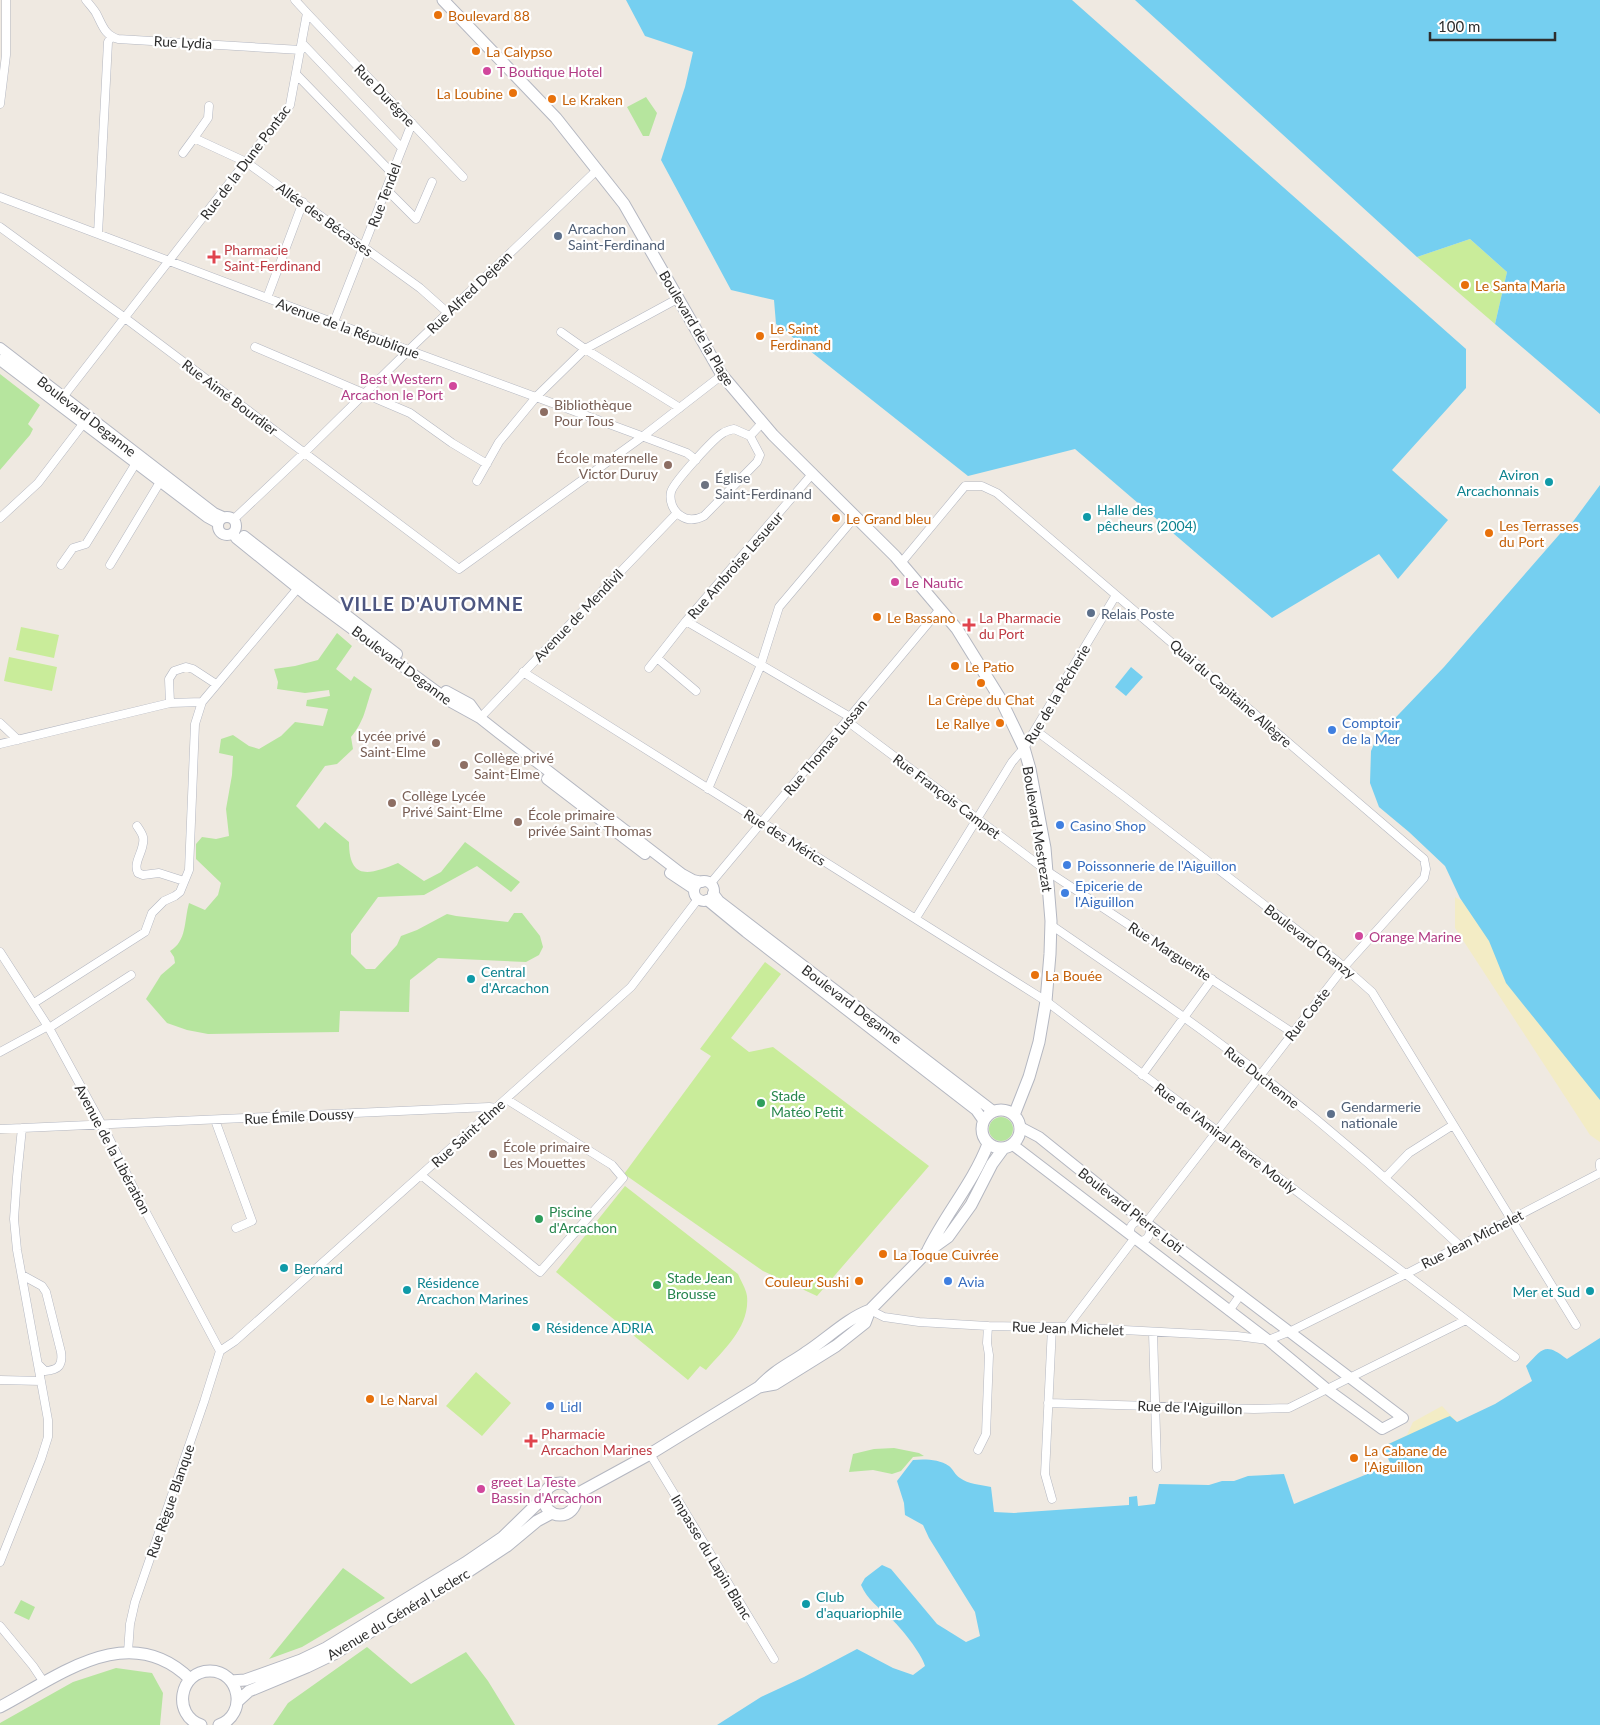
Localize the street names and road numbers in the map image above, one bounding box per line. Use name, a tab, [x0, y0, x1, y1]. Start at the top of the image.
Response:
street label: Rue Lydia	[153, 32, 213, 52]
street label: Rue Durégne	[351, 60, 419, 130]
street label: Rue de la Dune Pontac	[196, 101, 294, 223]
street label: Rue Tendel	[364, 161, 404, 229]
street label: Allée des Bécasses	[274, 178, 376, 260]
street label: Rue Alfred Dejean	[423, 247, 515, 337]
street label: Boulevard de la Plage	[656, 267, 738, 389]
street label: Avenue de la République	[274, 294, 422, 362]
street label: Rue Aimé Bourdier	[179, 356, 281, 438]
street label: Boulevard Deganne	[34, 372, 140, 460]
street label: Rue Ambroise Lesueur	[684, 508, 786, 622]
street label: Avenue de Mendivil	[530, 565, 626, 665]
street label: Boulevard Deganne	[349, 622, 455, 708]
street label: Quai du Capitaine Allègre	[1166, 635, 1296, 751]
street label: Rue de la Pécherie	[1021, 641, 1093, 747]
street label: Rue Thomas Lussan	[780, 695, 870, 799]
street label: Rue François Campet	[890, 750, 1004, 842]
street label: Boulevard Mestrezat	[1020, 765, 1056, 893]
street label: Rue des Mérics	[741, 805, 829, 869]
street label: Boulevard Chanzy	[1261, 900, 1360, 982]
street label: Rue Marguerite	[1125, 918, 1215, 984]
street label: Boulevard Deganne	[799, 961, 905, 1047]
street label: Rue Coste	[1281, 984, 1333, 1044]
street label: Rue Duchenne	[1221, 1042, 1303, 1112]
street label: Rue de l'Amiral Pierre Mouly	[1152, 1079, 1301, 1198]
street label: Avenue de la Libération	[72, 1081, 154, 1217]
street label: Rue Saint-Elme	[428, 1095, 508, 1171]
street label: Rue Émile Doussy	[244, 1105, 355, 1127]
street label: Boulevard Pierre Loti	[1075, 1164, 1187, 1256]
street label: Rue Jean Michelet	[1418, 1206, 1526, 1272]
street label: Rue Jean Michelet	[1012, 1318, 1124, 1338]
street label: Rue de l'Aiguillon	[1137, 1397, 1243, 1417]
street label: Rue Règue Blanque	[143, 1442, 197, 1560]
street label: Impasse du Lapin Blanc	[668, 1491, 756, 1623]
street label: Avenue du Général Leclerc	[323, 1564, 473, 1663]

